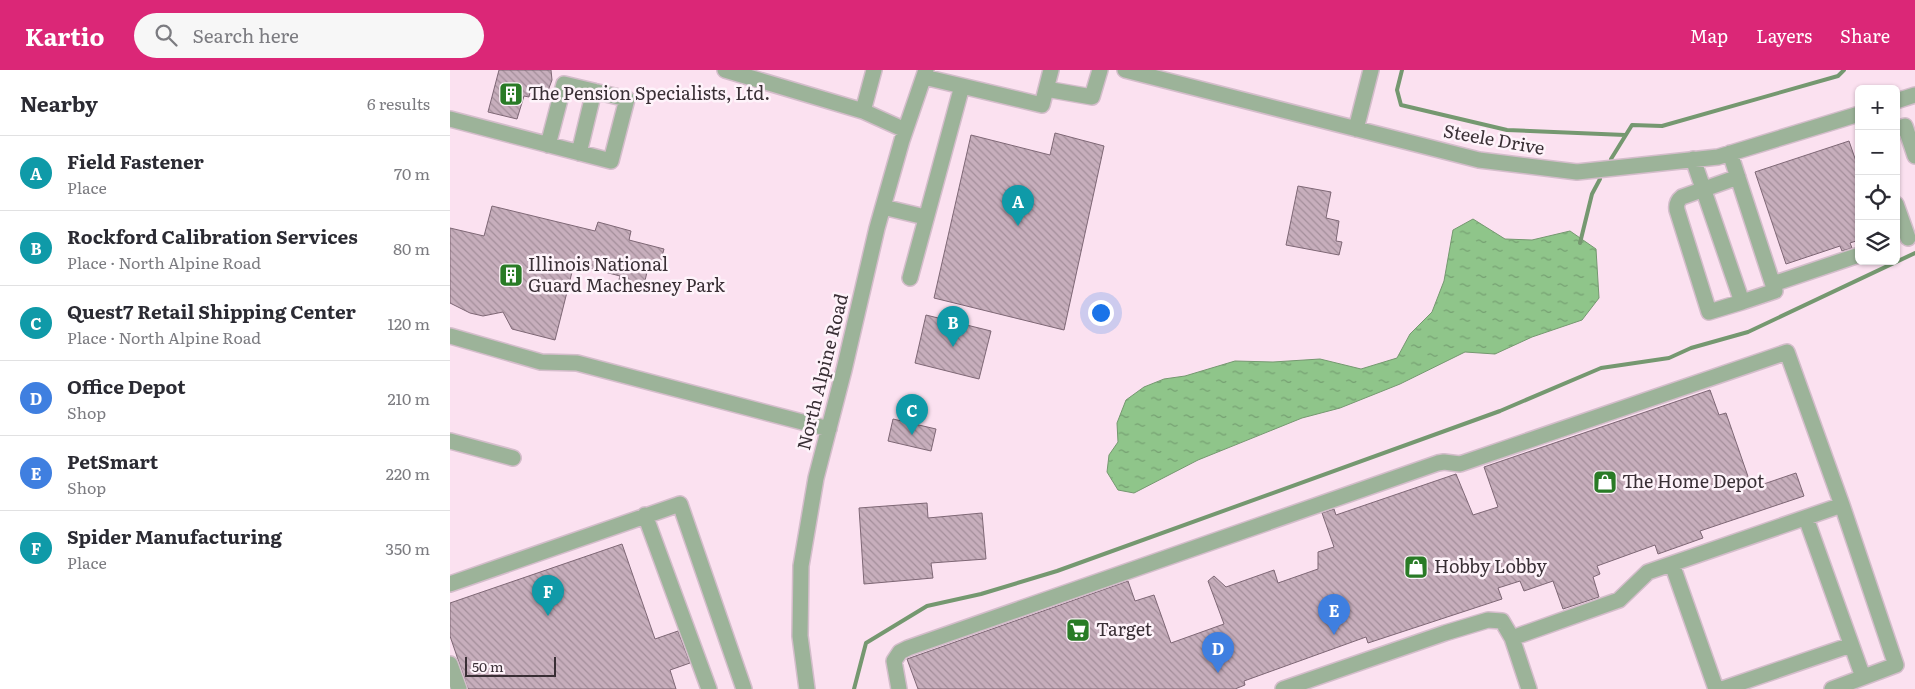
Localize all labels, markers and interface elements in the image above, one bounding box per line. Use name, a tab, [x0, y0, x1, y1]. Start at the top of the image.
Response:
search box	[134, 13, 484, 58]
text: Kartio	[25, 18, 104, 53]
icon: search	[152, 21, 180, 49]
text: Search here	[192, 21, 299, 49]
text: Map	[1690, 22, 1728, 49]
text: Layers	[1756, 22, 1812, 49]
text: Share	[1840, 22, 1890, 49]
place label: The Pension Specialists, Ltd.	[528, 79, 770, 106]
building icon: The Pension Specialists, Ltd.	[498, 81, 524, 107]
map controls	[1855, 85, 1900, 265]
button: +	[1855, 85, 1900, 130]
text: Nearby	[20, 87, 98, 118]
text: 6 results	[367, 91, 430, 115]
street label: Steele Drive	[1442, 116, 1547, 161]
button: −	[1855, 130, 1900, 175]
text: Field Fastener	[67, 147, 204, 175]
text: A	[30, 161, 42, 185]
text: 70 m	[394, 161, 430, 185]
text: Place	[67, 175, 107, 199]
button: locate	[1855, 175, 1900, 220]
pin: A	[1002, 185, 1034, 226]
button: layers	[1855, 220, 1900, 265]
text: Rockford Calibration Services	[67, 222, 358, 250]
text: B	[30, 236, 42, 260]
text: 80 m	[393, 236, 430, 260]
text: Place · North Alpine Road	[67, 250, 261, 274]
place label: Illinois National Guard Machesney Park	[528, 250, 726, 298]
building icon: Illinois National Guard Machesney Park	[498, 262, 524, 288]
street label: North Alpine Road	[789, 291, 854, 453]
text: Quest7 Retail Shipping Center	[67, 297, 356, 325]
your location	[1088, 300, 1114, 326]
pin: B	[937, 306, 969, 347]
text: C	[30, 311, 42, 335]
text: 120 m	[387, 311, 430, 335]
text: Place · North Alpine Road	[67, 325, 261, 349]
text: Office Depot	[67, 372, 186, 400]
text: D	[30, 386, 42, 410]
text: 210 m	[387, 386, 430, 410]
pin: C	[896, 394, 928, 435]
text: Shop	[67, 400, 106, 424]
text: PetSmart	[67, 447, 158, 475]
text: E	[31, 461, 41, 485]
text: 220 m	[386, 461, 430, 485]
place label: The Home Depot	[1622, 467, 1765, 494]
shop icon: The Home Depot	[1592, 469, 1618, 495]
text: Shop	[67, 475, 106, 499]
text: Spider Manufacturing	[67, 522, 282, 550]
text: F	[31, 536, 41, 560]
text: 350 m	[385, 536, 430, 560]
text: Place	[67, 550, 107, 574]
place label: Hobby Lobby	[1434, 552, 1547, 579]
shop icon: Hobby Lobby	[1403, 554, 1429, 580]
pin: F	[532, 575, 564, 616]
pin: E	[1318, 594, 1350, 635]
place label: Target	[1096, 615, 1153, 642]
supermarket icon: Target	[1065, 617, 1091, 643]
pin: D	[1202, 632, 1234, 673]
scale bar	[465, 654, 556, 677]
text: 50 m	[472, 656, 504, 676]

